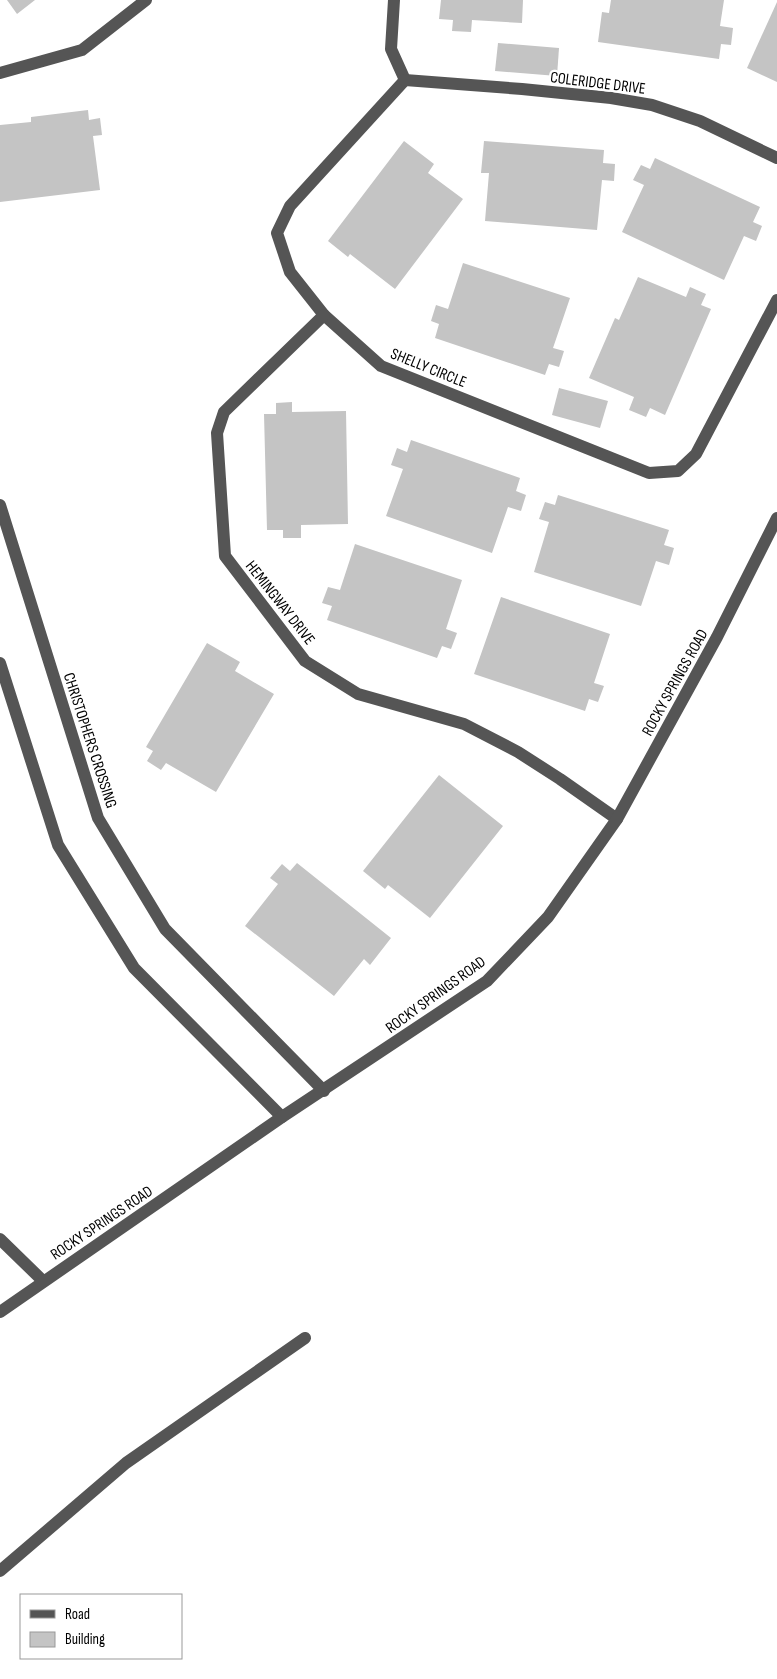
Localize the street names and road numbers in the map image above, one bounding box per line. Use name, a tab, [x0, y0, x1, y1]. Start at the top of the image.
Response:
street label: COLERIDGE DRIVE	[549, 68, 647, 99]
street label: SHELLY CIRCLE	[388, 345, 469, 392]
street label: HEMINGWAY DRIVE	[241, 557, 318, 649]
street label: ROCKY SPRINGS ROAD	[638, 626, 713, 739]
street label: CHRISTOPHERS CROSSING	[59, 670, 120, 811]
street label: ROCKY SPRINGS ROAD	[382, 952, 490, 1038]
street label: ROCKY SPRINGS ROAD	[47, 1182, 157, 1264]

